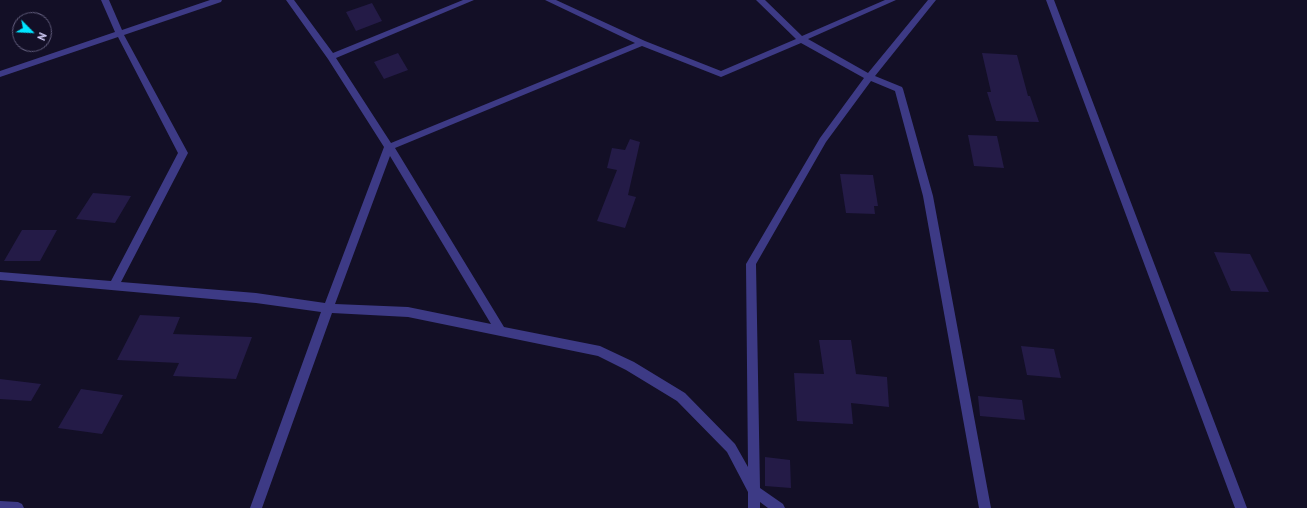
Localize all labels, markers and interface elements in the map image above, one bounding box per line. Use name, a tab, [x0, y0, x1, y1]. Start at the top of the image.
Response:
north arrow	[12, 12, 52, 52]
text: N	[34, 30, 50, 43]

